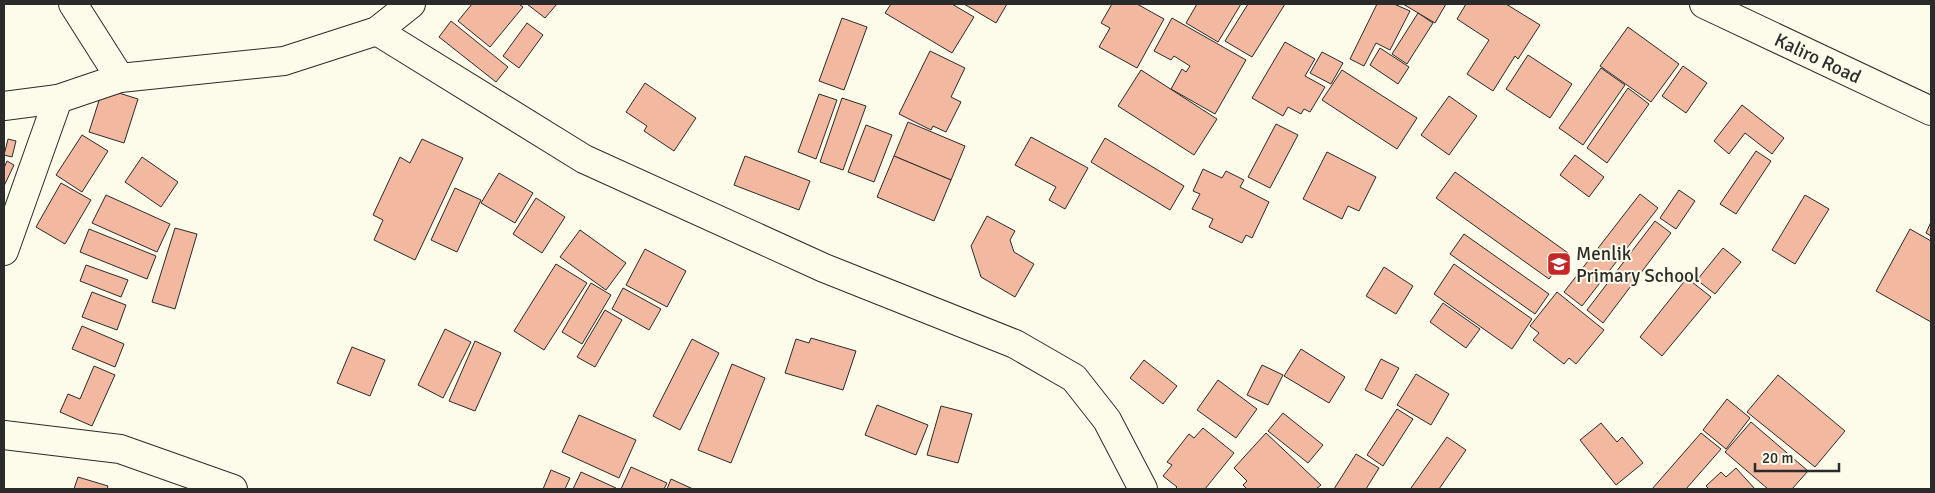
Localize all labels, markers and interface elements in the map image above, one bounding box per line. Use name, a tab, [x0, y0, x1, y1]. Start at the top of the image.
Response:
street label: Kaliro Road	[1770, 28, 1865, 89]
place label: Menlik Primary School	[1576, 242, 1699, 288]
school or university icon: Menlik Primary School	[1546, 251, 1572, 277]
scale bar	[1755, 440, 1839, 472]
text: 20 m	[1762, 449, 1793, 467]

